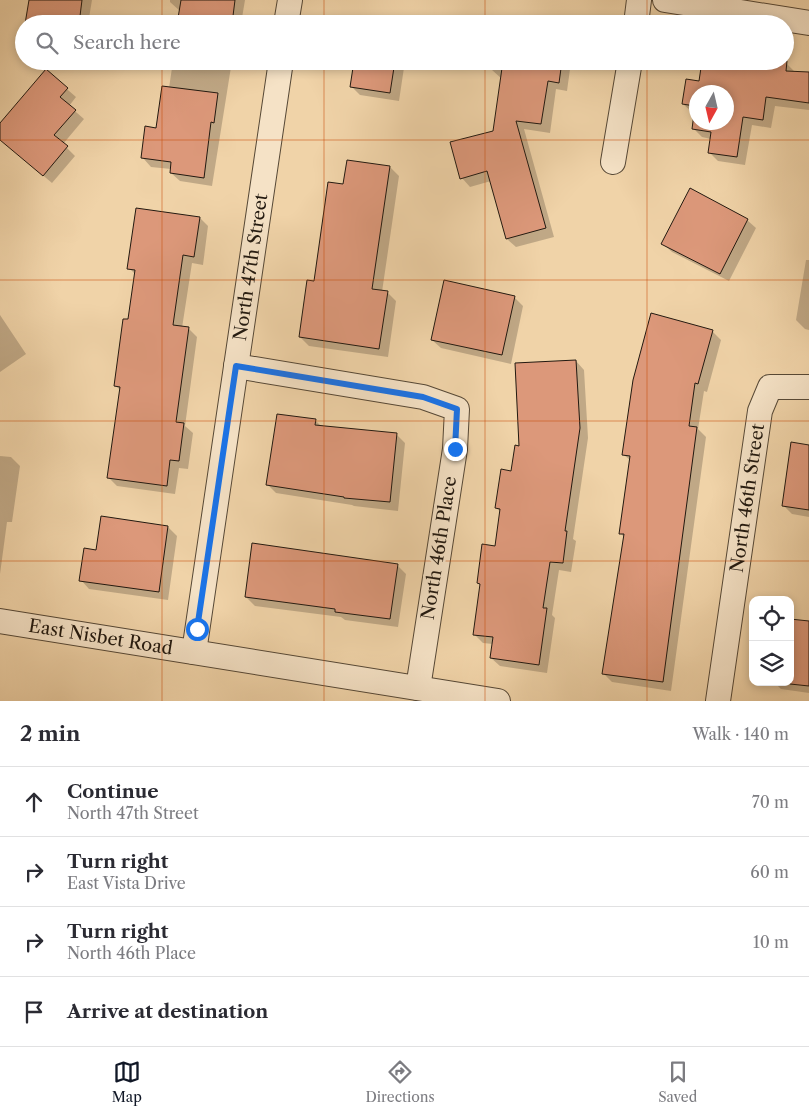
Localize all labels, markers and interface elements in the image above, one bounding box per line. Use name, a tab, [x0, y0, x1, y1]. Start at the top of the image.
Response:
search box	[15, 15, 794, 70]
icon: search	[33, 29, 61, 57]
text: Search here	[73, 31, 181, 54]
north arrow	[689, 85, 734, 130]
street label: North 47th Street	[229, 192, 272, 342]
street label: North 46th Street	[726, 422, 769, 574]
route end	[444, 438, 467, 461]
street label: North 46th Place	[417, 475, 461, 621]
map controls	[749, 596, 794, 686]
button: locate	[749, 596, 794, 641]
street label: East Nisbet Road	[27, 615, 174, 660]
route start	[186, 618, 209, 641]
button: layers	[749, 641, 794, 686]
text: 2 min	[20, 721, 80, 746]
text: Walk · 140 m	[692, 724, 789, 744]
text: Continue	[67, 780, 159, 803]
icon: ahead	[20, 788, 48, 816]
text: 70 m	[752, 792, 789, 812]
text: North 47th Street	[67, 803, 199, 823]
text: Turn right	[67, 850, 168, 873]
icon: right	[20, 858, 48, 886]
text: 60 m	[750, 862, 789, 882]
text: East Vista Drive	[67, 873, 186, 893]
text: Turn right	[67, 920, 168, 943]
icon: right	[20, 928, 48, 956]
text: 10 m	[753, 932, 789, 952]
text: North 46th Place	[67, 943, 196, 963]
icon: arrive	[20, 998, 48, 1026]
text: Arrive at destination	[67, 1000, 268, 1023]
tab: Map	[112, 1058, 142, 1106]
tab: Directions	[365, 1058, 435, 1106]
tab: Saved	[658, 1058, 697, 1106]

